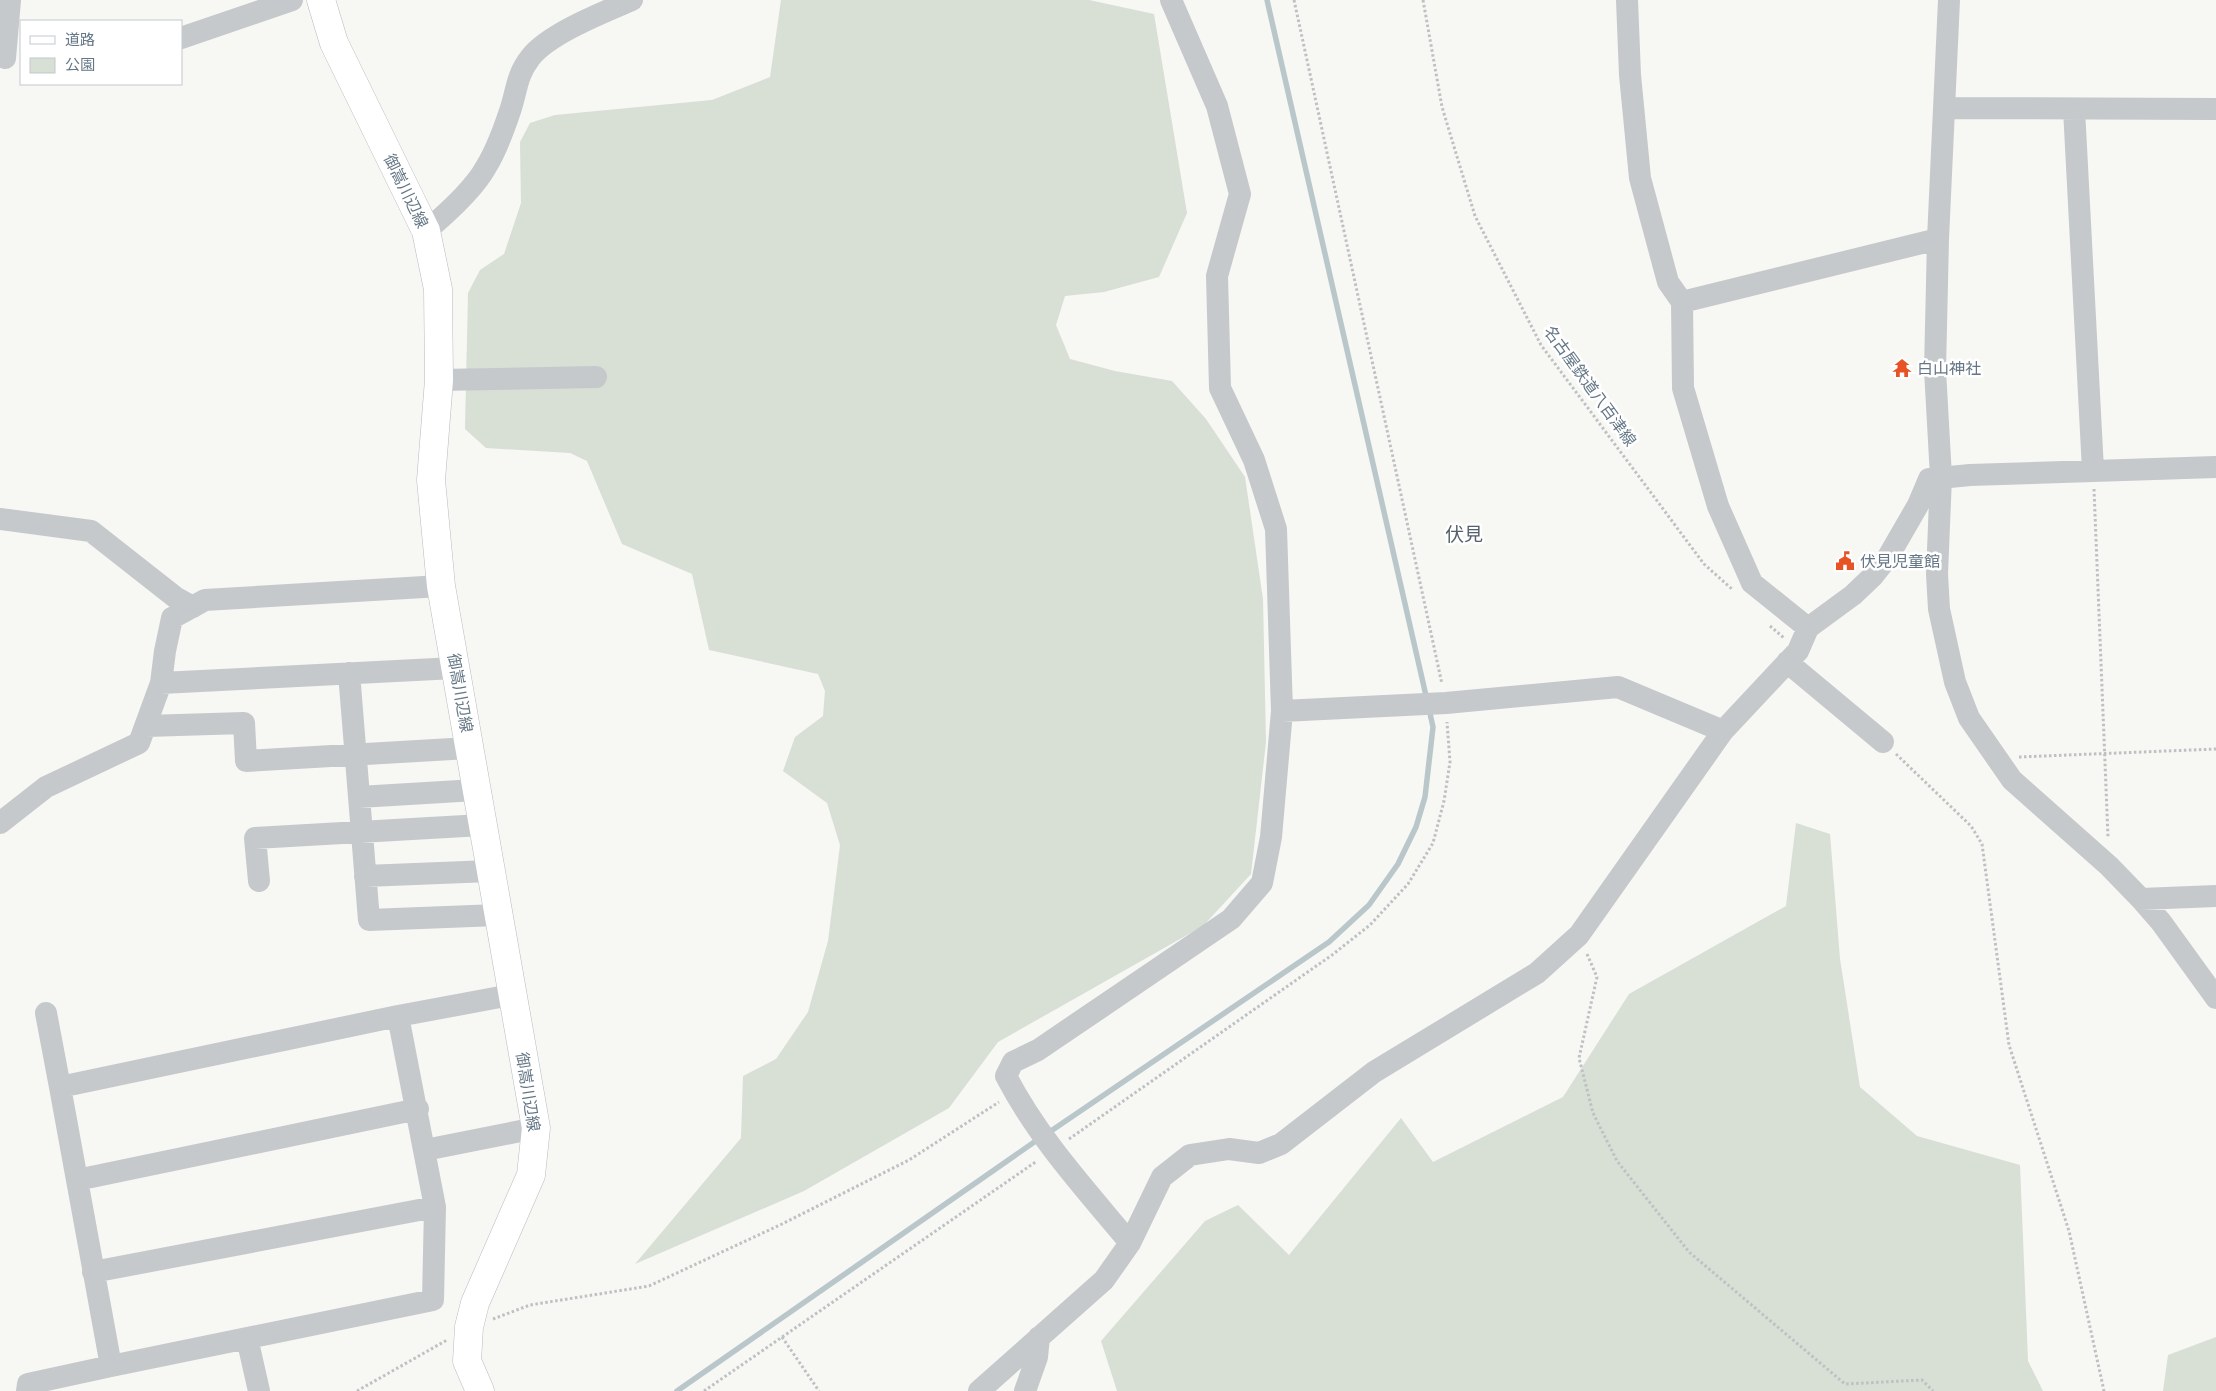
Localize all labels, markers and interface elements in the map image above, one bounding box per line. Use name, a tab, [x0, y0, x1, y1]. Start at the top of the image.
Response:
legend	[20, 20, 182, 85]
text: 道路	[65, 31, 95, 49]
text: 公園	[65, 56, 95, 74]
street label: 御嵩川辺線	[380, 151, 432, 231]
street label: 名古屋鉄道八百津線	[1540, 322, 1640, 450]
temple icon: 白山神社	[1891, 357, 1913, 379]
place label: 白山神社	[1917, 359, 1981, 378]
district label: 伏見	[1445, 523, 1483, 546]
public building icon: 伏見児童館	[1834, 550, 1856, 572]
place label: 伏見児童館	[1860, 552, 1940, 571]
street label: 御嵩川辺線	[444, 652, 476, 734]
street label: 御嵩川辺線	[512, 1051, 544, 1133]

